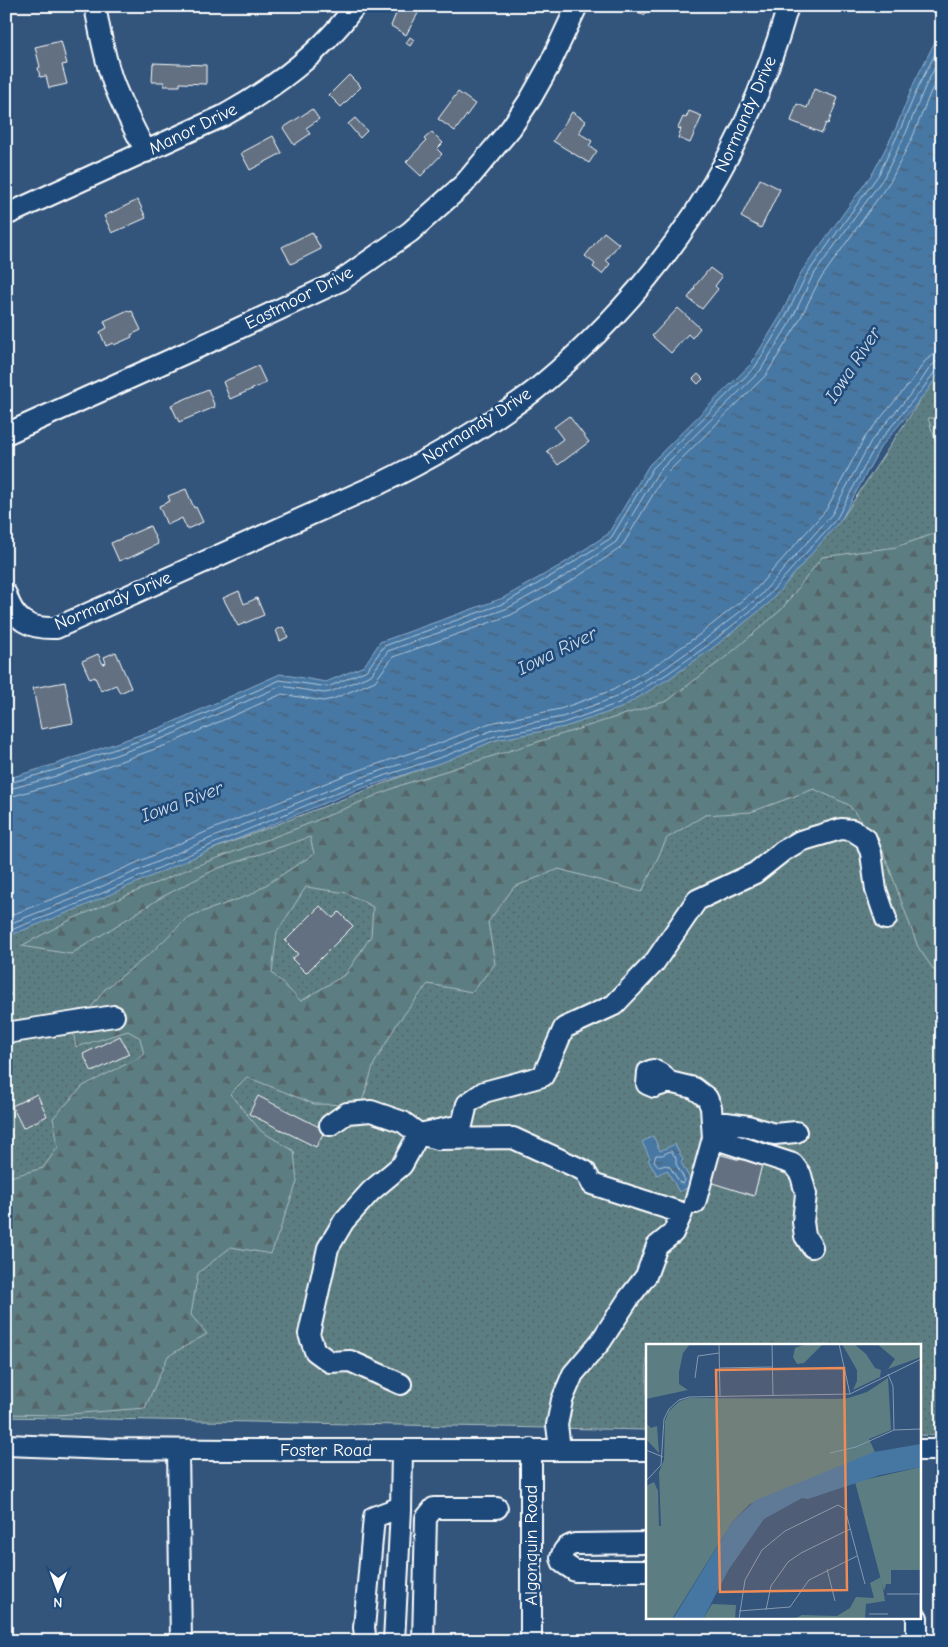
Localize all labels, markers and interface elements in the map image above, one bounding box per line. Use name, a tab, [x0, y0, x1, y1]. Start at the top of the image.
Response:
street label: Normandy Drive	[711, 53, 781, 175]
street label: Manor Drive	[145, 99, 241, 159]
street label: Eastmoor Drive	[241, 262, 357, 334]
water label: Iowa River	[820, 322, 886, 408]
street label: Normandy Drive	[419, 383, 535, 469]
street label: Normandy Drive	[51, 567, 175, 635]
water label: Iowa River	[513, 622, 602, 680]
water label: Iowa River	[137, 777, 227, 827]
inset map	[646, 1344, 920, 1620]
street label: Foster Road	[280, 1440, 372, 1461]
street label: Algonquin Road	[521, 1485, 542, 1605]
north arrow	[32, 1564, 82, 1614]
text: N	[53, 1594, 62, 1611]

